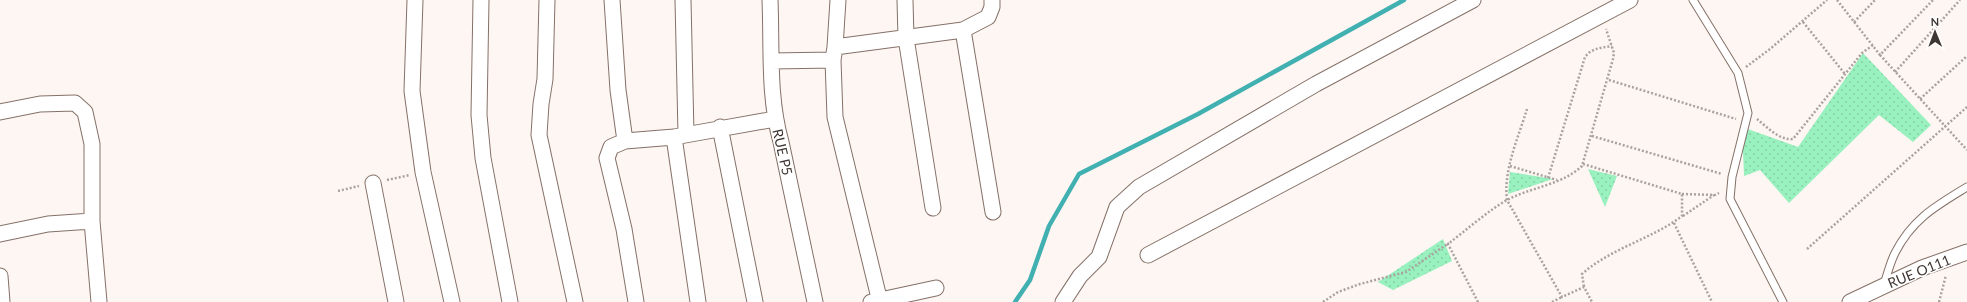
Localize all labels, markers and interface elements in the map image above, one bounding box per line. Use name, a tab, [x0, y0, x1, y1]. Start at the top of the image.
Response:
north arrow	[1915, 12, 1955, 52]
text: N	[1930, 15, 1939, 28]
street label: RUE P5	[769, 127, 797, 177]
street label: RUE O111	[1885, 251, 1953, 291]

